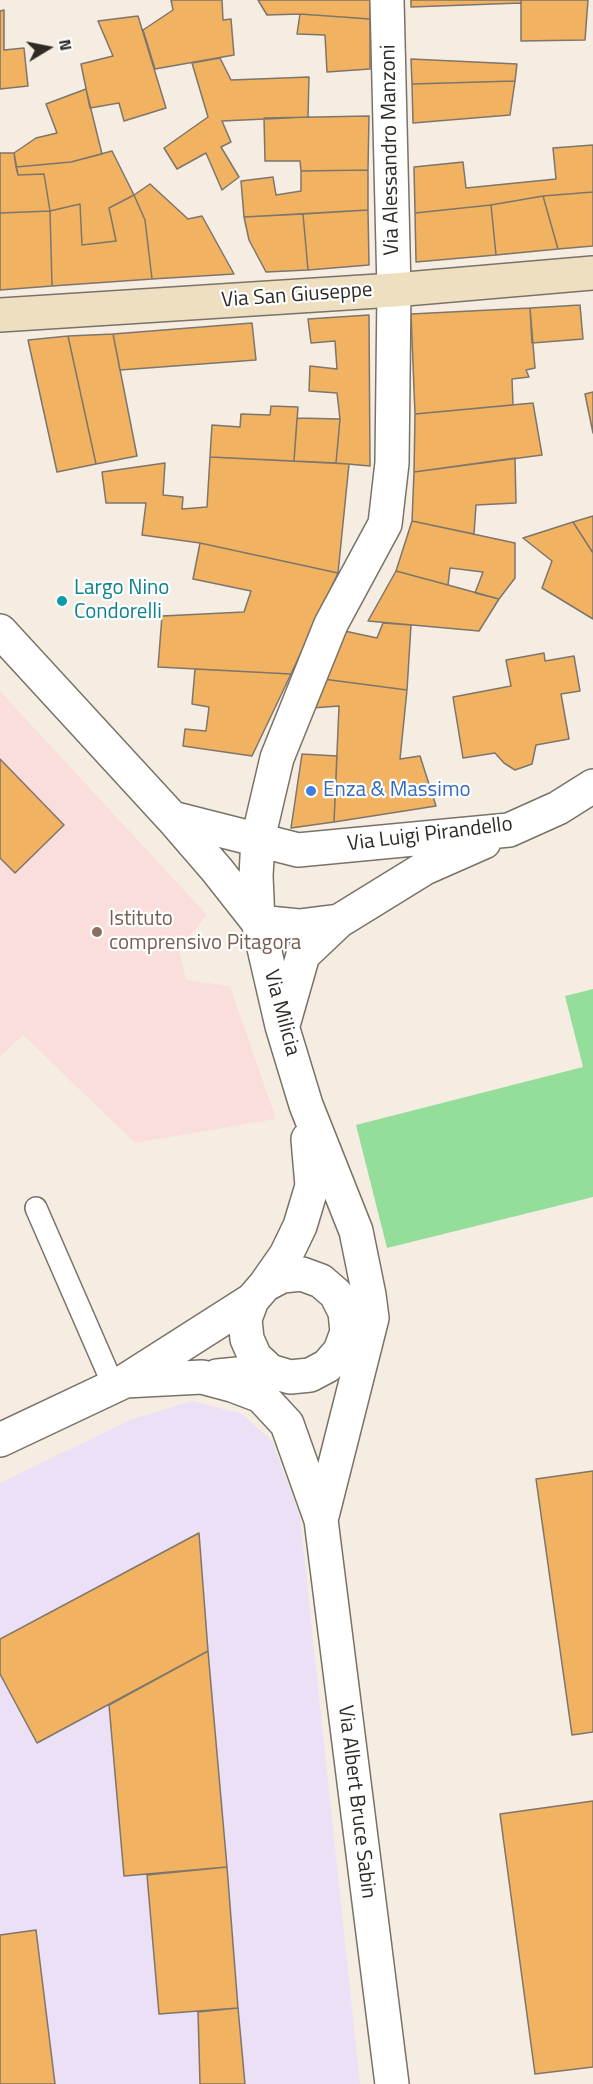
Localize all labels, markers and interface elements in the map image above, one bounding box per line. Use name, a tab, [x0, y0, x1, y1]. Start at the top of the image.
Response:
north arrow	[18, 18, 78, 78]
text: N	[53, 37, 79, 52]
street label: Via Alessandro Manzoni	[377, 44, 405, 256]
street label: Via San Giuseppe	[221, 278, 373, 314]
place label: Largo Nino Condorelli	[74, 576, 169, 626]
marker: Largo Nino Condorelli	[55, 594, 69, 608]
place label: Enza & Massimo	[323, 778, 471, 804]
marker: Enza & Massimo	[304, 784, 318, 798]
street label: Via Luigi Pirandello	[346, 812, 514, 858]
place label: Istituto comprensivo Pitagora	[109, 907, 301, 957]
marker: Istituto comprensivo Pitagora	[90, 925, 104, 939]
street label: Via Milicia	[257, 967, 305, 1059]
street label: Via Albert Bruce Sabin	[332, 1704, 380, 1900]

